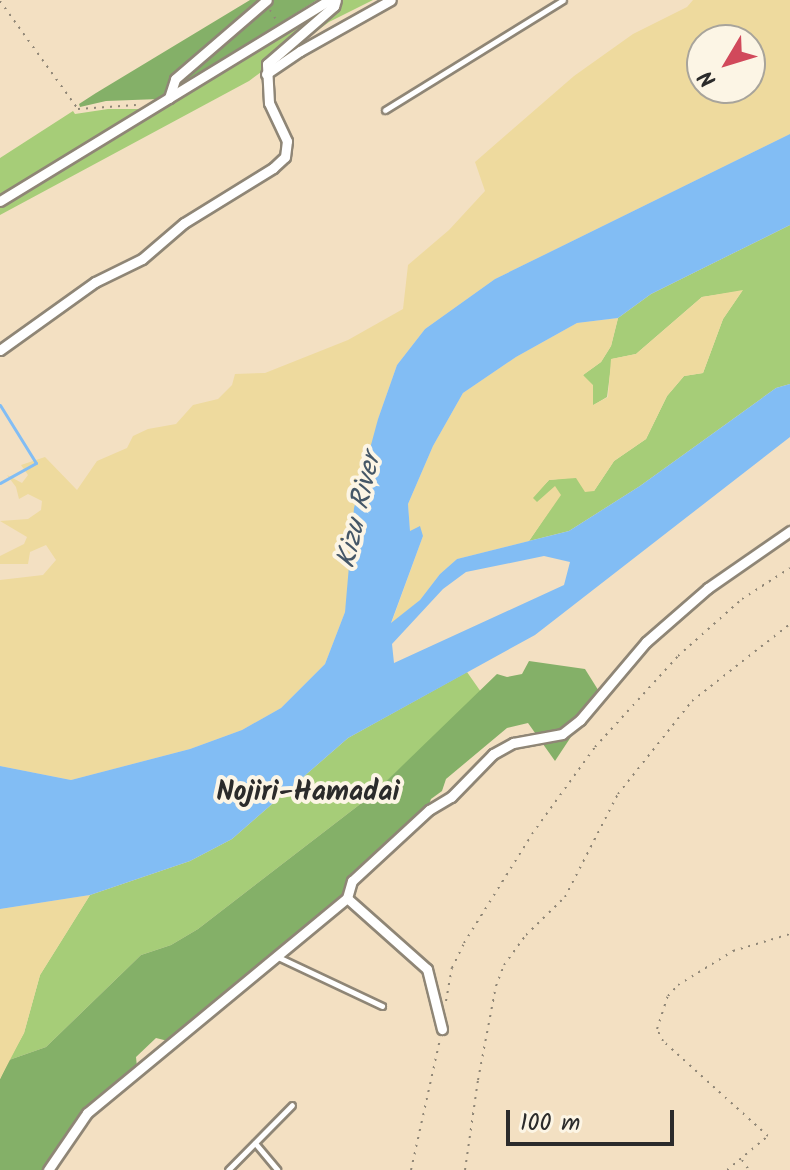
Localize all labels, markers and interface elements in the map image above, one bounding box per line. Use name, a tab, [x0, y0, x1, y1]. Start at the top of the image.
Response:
north arrow	[686, 24, 766, 104]
text: N	[690, 62, 726, 94]
water label: Kizu River	[330, 450, 390, 572]
district label: Nojiri-Hamadai	[216, 776, 400, 810]
scale bar	[510, 1094, 678, 1144]
text: 100 m	[520, 1104, 580, 1143]

